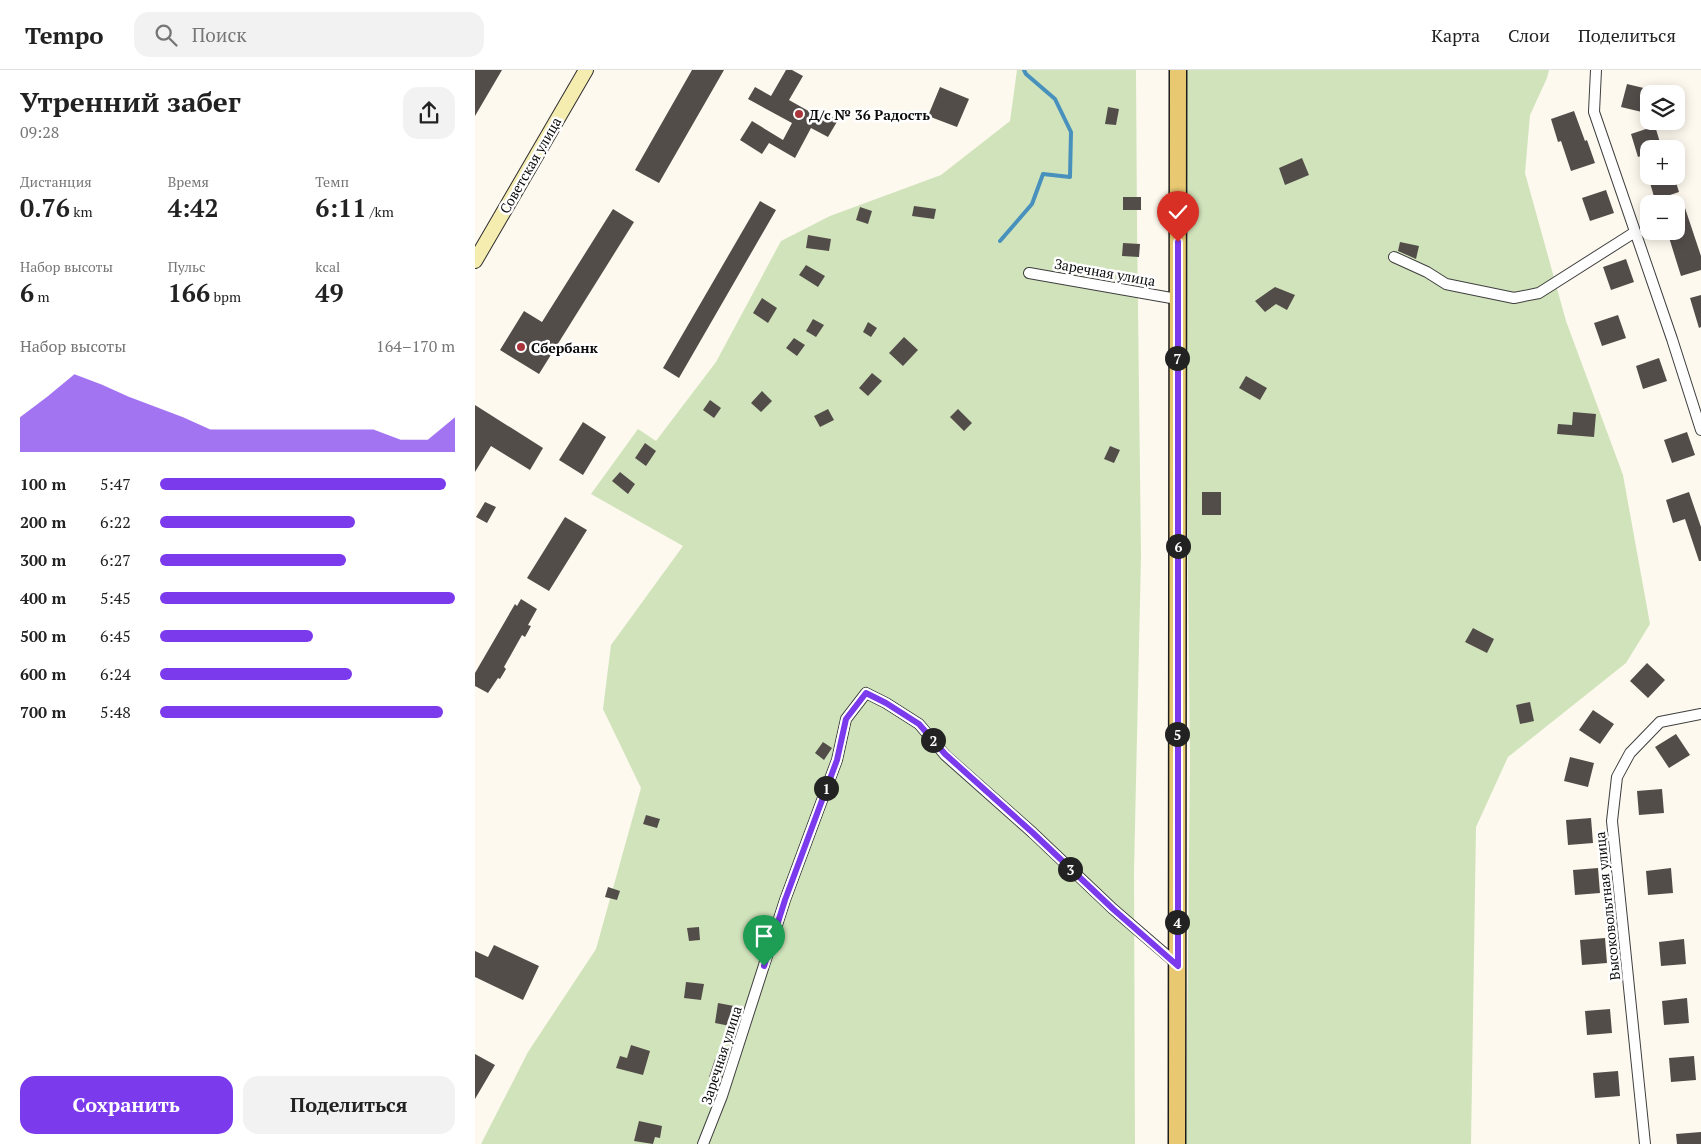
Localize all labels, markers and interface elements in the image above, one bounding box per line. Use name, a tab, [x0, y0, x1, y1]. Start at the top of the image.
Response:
search box	[134, 12, 484, 57]
text: Tempo	[25, 19, 104, 51]
icon: search	[152, 21, 180, 49]
text: Поиск	[192, 22, 247, 47]
text: Карта	[1431, 23, 1480, 47]
text: Слои	[1508, 23, 1550, 47]
text: Поделиться	[1578, 23, 1676, 47]
text: Утренний забег	[20, 83, 241, 120]
map controls	[1640, 85, 1685, 240]
button: layers	[1640, 85, 1685, 130]
button: share	[403, 87, 455, 139]
place label: Д/с № 36 Радость	[809, 105, 930, 124]
marker: Д/с № 36 Радость	[793, 108, 805, 120]
street label: Советская улица	[495, 113, 565, 217]
text: 09:28	[20, 121, 59, 143]
button: +	[1640, 140, 1685, 185]
text: Дистанция	[20, 172, 92, 191]
text: Время	[168, 172, 209, 191]
text: Темп	[315, 172, 349, 191]
text: 0.76	[20, 191, 70, 224]
text: 4:42	[168, 191, 219, 224]
text: 6:11	[315, 191, 366, 224]
pin	[1157, 191, 1199, 242]
button: −	[1640, 195, 1685, 240]
icon: check	[1164, 198, 1192, 226]
text: km	[70, 202, 93, 221]
text: /km	[366, 202, 394, 221]
street label: Заречная улица	[1053, 254, 1157, 290]
text: Набор высоты	[20, 257, 113, 276]
text: Пульс	[168, 257, 206, 276]
text: kcal	[315, 257, 340, 276]
text: 6	[20, 276, 34, 309]
text: 166	[168, 276, 210, 309]
text: 49	[315, 276, 344, 309]
text: m	[34, 287, 50, 306]
text: bpm	[210, 287, 241, 306]
text: Набор высоты	[20, 335, 126, 357]
text: 164–170 m	[376, 335, 455, 357]
place label: Сбербанк	[531, 338, 599, 357]
marker: Сбербанк	[515, 341, 527, 353]
pin: 7	[1165, 346, 1189, 370]
text: 7	[1174, 349, 1181, 368]
text: 100 m	[20, 473, 66, 495]
text: 5:47	[100, 473, 131, 495]
text: 200 m	[20, 511, 66, 533]
text: 6:22	[100, 511, 131, 533]
pin: 6	[1165, 534, 1191, 558]
text: 6	[1175, 537, 1182, 556]
text: 300 m	[20, 549, 66, 571]
text: 6:27	[100, 549, 131, 571]
text: 400 m	[20, 587, 66, 609]
text: 5:45	[100, 587, 131, 609]
text: 500 m	[20, 625, 66, 647]
text: 6:45	[100, 625, 131, 647]
text: 600 m	[20, 663, 66, 685]
text: 6:24	[100, 663, 131, 685]
text: 700 m	[20, 701, 66, 723]
text: 5:48	[100, 701, 131, 723]
pin: 5	[1165, 722, 1189, 746]
text: 5	[1174, 725, 1181, 744]
pin: 2	[921, 728, 945, 752]
text: 2	[930, 731, 937, 750]
pin: 1	[813, 776, 839, 800]
text: 1	[823, 779, 830, 798]
street label: Высоковольтная улица	[1590, 831, 1624, 981]
pin: 3	[1057, 856, 1083, 882]
text: 3	[1067, 860, 1074, 879]
pin: 4	[1165, 910, 1189, 934]
text: 4	[1174, 913, 1181, 932]
pin	[743, 915, 785, 966]
icon: arrive	[750, 922, 778, 950]
street label: Заречная улица	[696, 1003, 746, 1107]
button: Сохранить	[20, 1076, 233, 1134]
button: Поделиться	[243, 1076, 455, 1134]

